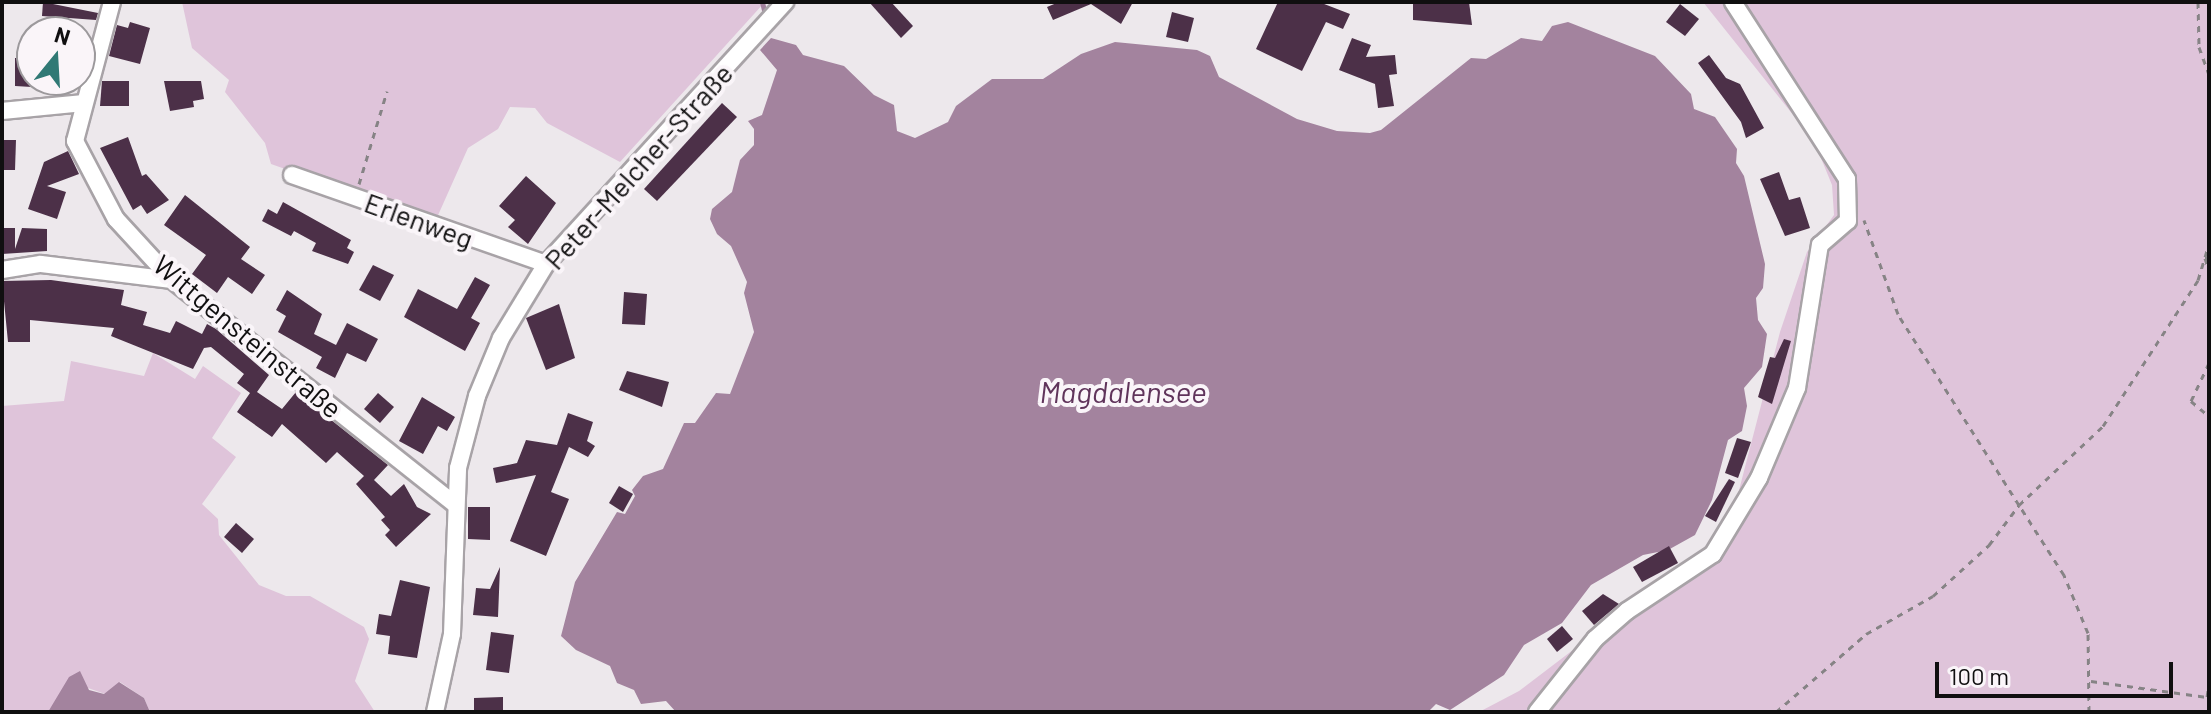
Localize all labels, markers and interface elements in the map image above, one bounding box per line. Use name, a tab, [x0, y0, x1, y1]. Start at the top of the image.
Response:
north arrow	[16, 16, 96, 96]
text: N	[52, 20, 74, 50]
street label: Peter-Melcher-Straße	[537, 56, 739, 276]
street label: Erlenweg	[360, 185, 478, 255]
street label: Wittgensteinstraße	[147, 247, 349, 425]
water label: Magdalensee	[1040, 373, 1206, 409]
scale bar	[1939, 646, 2177, 696]
text: 100 m	[1949, 661, 2009, 690]

